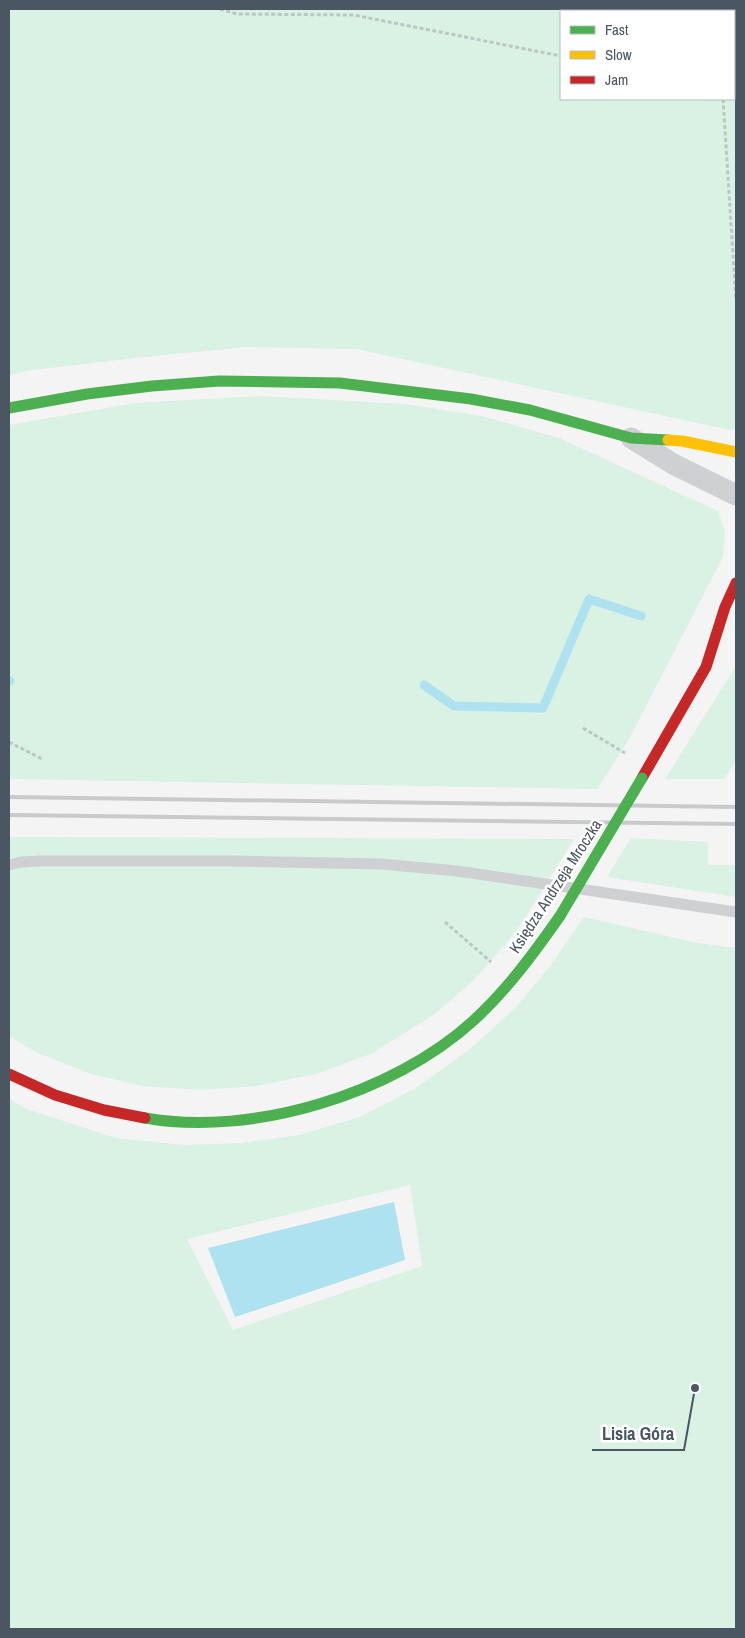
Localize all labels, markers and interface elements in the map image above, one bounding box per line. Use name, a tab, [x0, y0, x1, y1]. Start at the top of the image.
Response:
legend	[560, 10, 735, 100]
text: Fast	[605, 19, 629, 40]
text: Slow	[605, 44, 632, 65]
text: Jam	[605, 69, 628, 90]
street label: Księdza Andrzeja Mroczka	[503, 814, 607, 957]
callout: Lisia Góra	[592, 1417, 684, 1450]
text: Lisia Góra	[602, 1421, 675, 1446]

